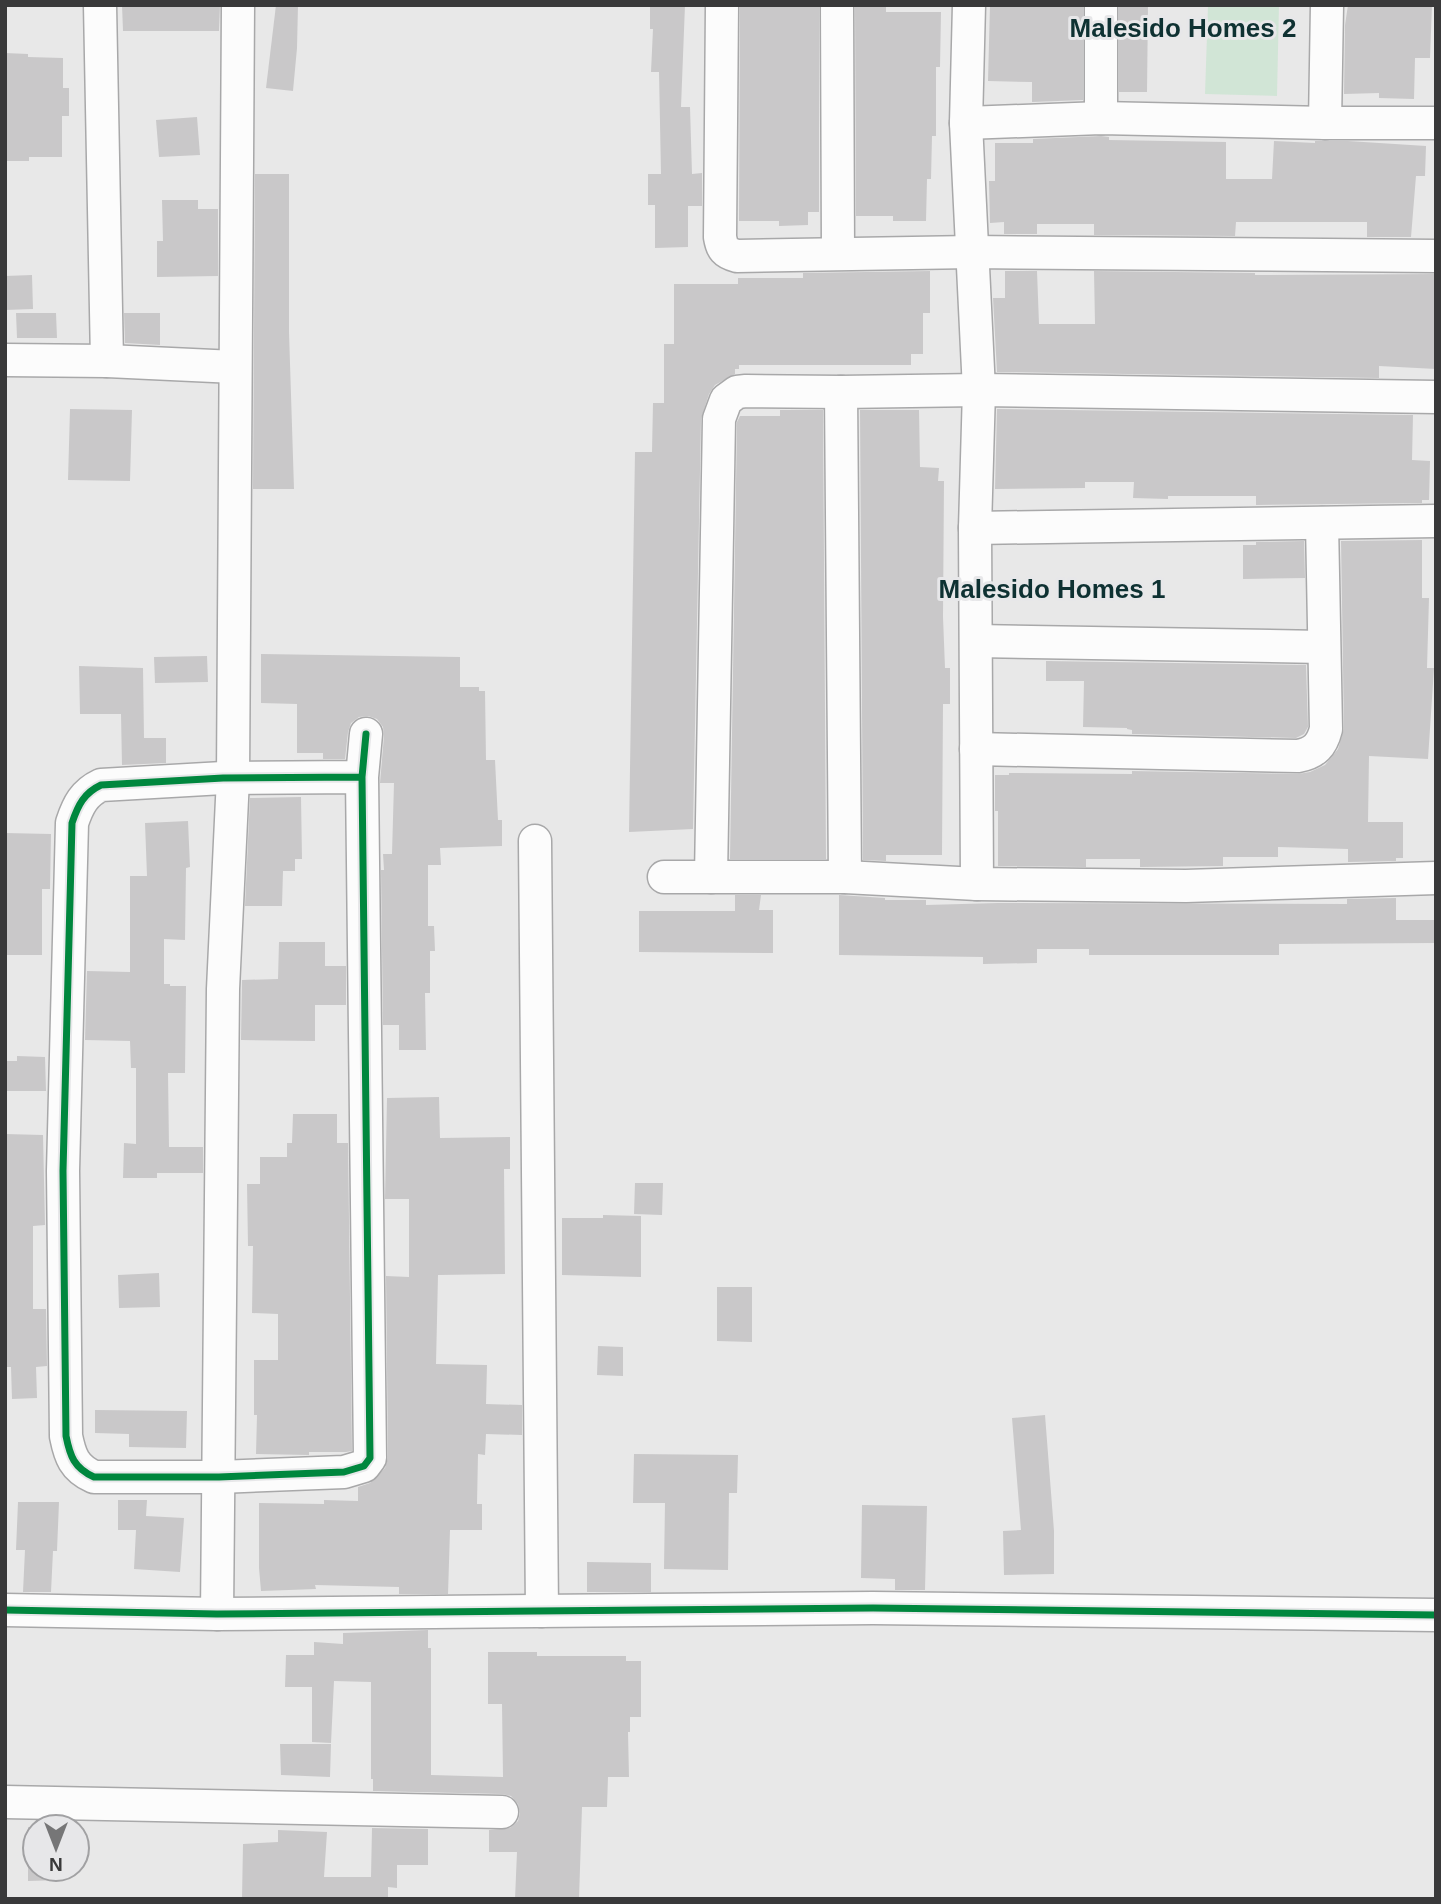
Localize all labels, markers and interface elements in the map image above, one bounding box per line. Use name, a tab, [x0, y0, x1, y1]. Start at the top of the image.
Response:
district label: Malesido Homes 2	[1070, 13, 1296, 43]
district label: Malesido Homes 1	[939, 574, 1165, 604]
north arrow	[21, 1813, 91, 1883]
text: N	[49, 1854, 63, 1875]

